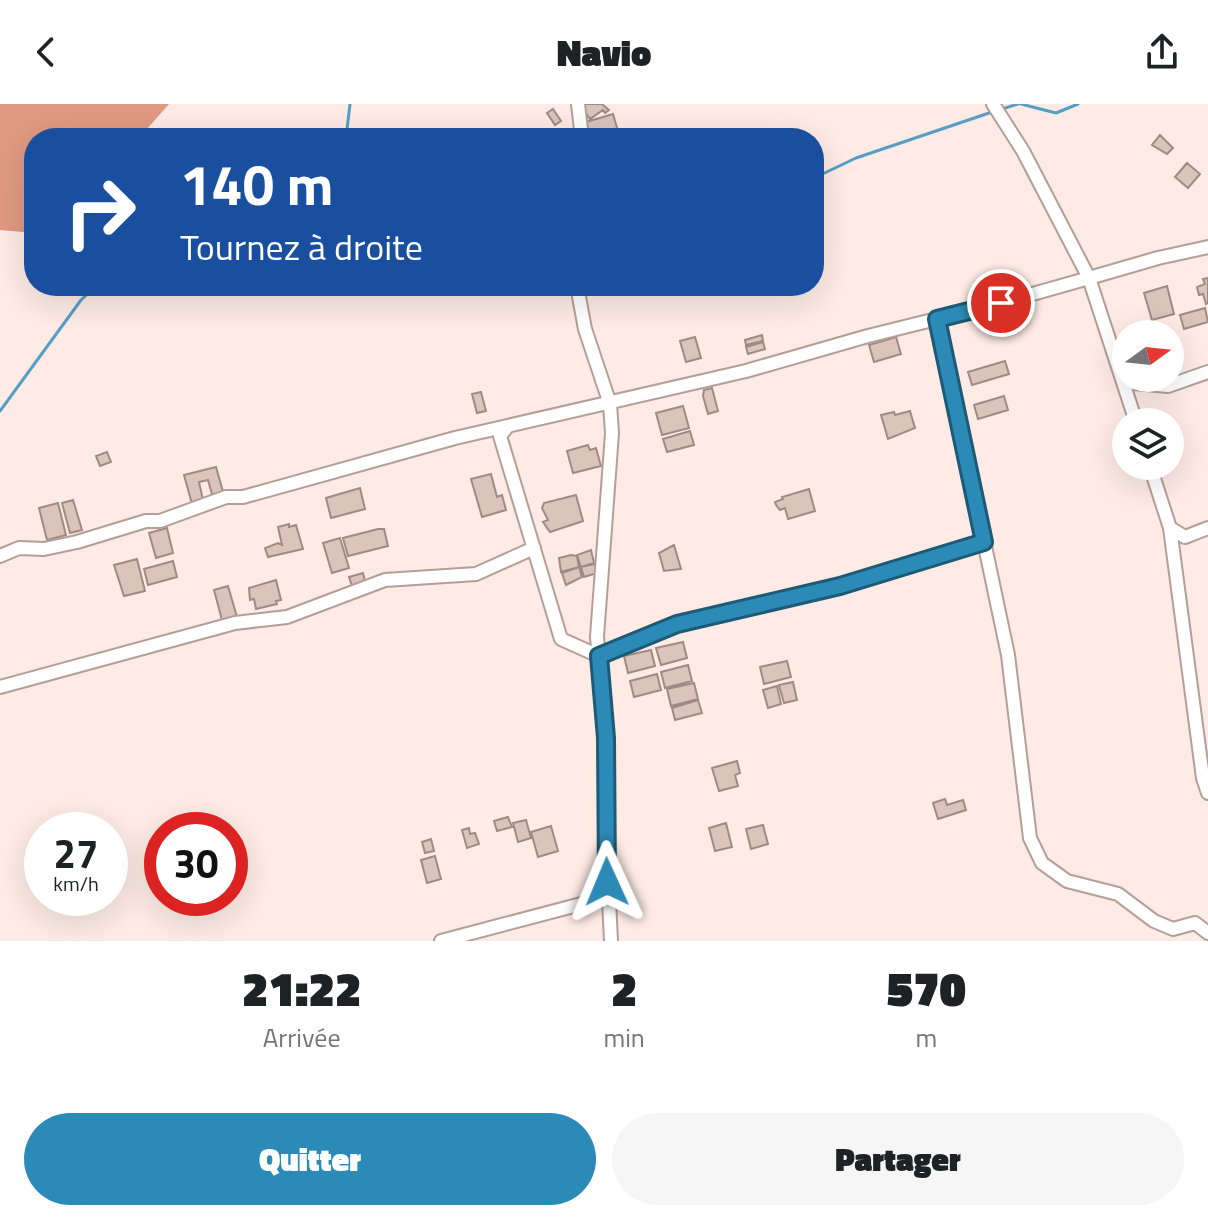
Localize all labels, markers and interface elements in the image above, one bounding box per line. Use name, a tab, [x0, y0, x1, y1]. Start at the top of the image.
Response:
text: Navio	[557, 25, 651, 80]
icon: back	[24, 30, 68, 74]
icon: share	[1140, 30, 1184, 74]
text: 140 m	[180, 142, 333, 227]
icon: right	[48, 160, 152, 264]
text: Tournez à droite	[180, 219, 423, 274]
pin	[967, 269, 1035, 337]
icon: arrive	[979, 281, 1023, 325]
north arrow	[1112, 320, 1184, 392]
map controls	[1112, 320, 1184, 480]
button: layers	[1112, 408, 1184, 480]
speed limit sign: 30	[144, 812, 248, 916]
text: 27	[54, 823, 98, 884]
position arrow	[565, 840, 649, 924]
text: km/h	[53, 868, 99, 899]
text: 21:22	[242, 952, 361, 1025]
text: 2	[611, 952, 637, 1025]
text: 570	[887, 952, 966, 1025]
text: Arrivée	[263, 1018, 341, 1057]
text: min	[603, 1018, 645, 1057]
text: m	[916, 1018, 937, 1057]
button: Quitter	[24, 1113, 596, 1205]
button: Partager	[612, 1113, 1184, 1205]

